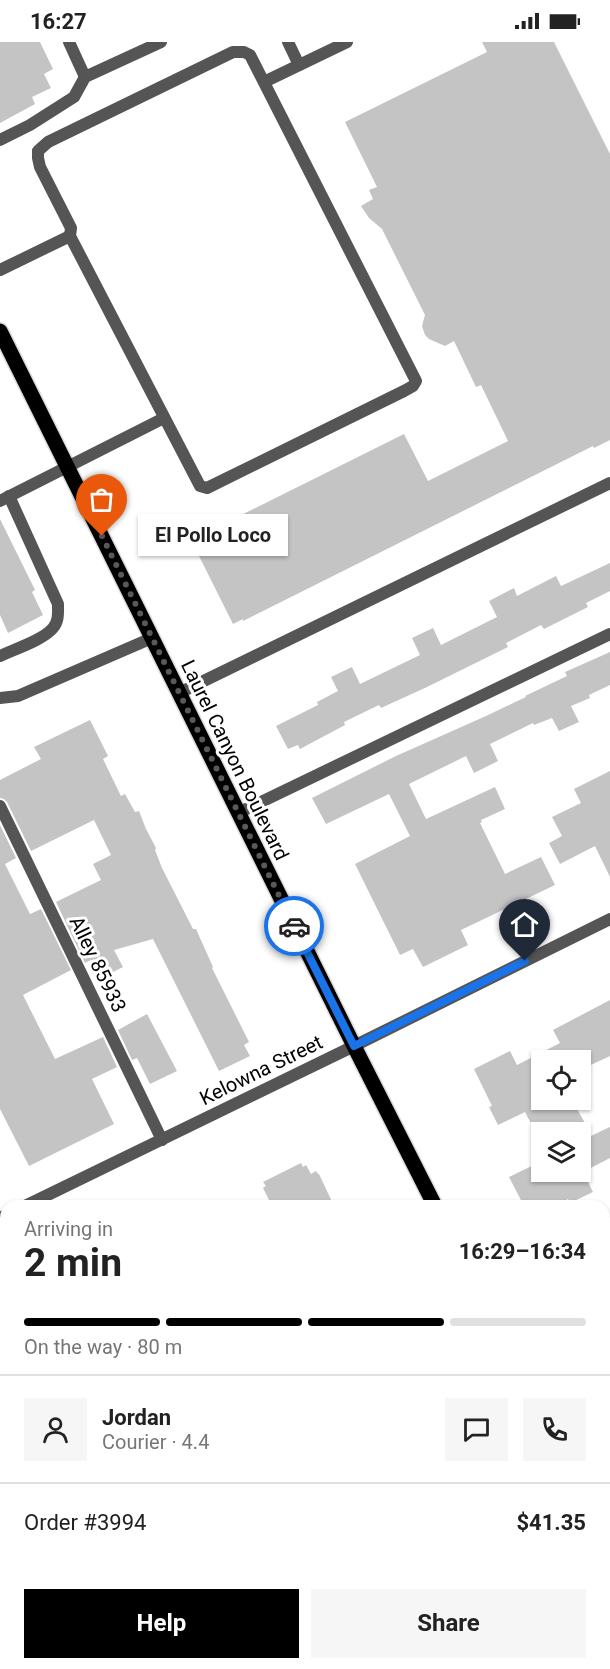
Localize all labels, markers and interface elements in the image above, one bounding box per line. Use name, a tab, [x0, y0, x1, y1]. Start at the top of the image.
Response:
text: 16:27	[30, 9, 87, 34]
pin	[76, 474, 127, 536]
icon: bag	[85, 483, 118, 516]
callout: El Pollo Loco	[138, 515, 288, 557]
text: El Pollo Loco	[155, 523, 271, 547]
street label: Laurel Canyon Boulevard	[176, 656, 294, 864]
courier	[264, 896, 324, 956]
pin	[499, 899, 550, 961]
icon: home	[508, 908, 541, 941]
icon: car	[278, 910, 311, 943]
street label: Alley 85933	[64, 912, 132, 1016]
street label: Kelowna Street	[196, 1030, 326, 1110]
map controls	[531, 1050, 591, 1182]
button: locate	[531, 1050, 591, 1110]
button: layers	[531, 1122, 591, 1182]
text: Arriving in	[24, 1217, 113, 1241]
text: 16:29–16:34	[459, 1239, 586, 1264]
text: 2 min	[24, 1240, 122, 1286]
text: On the way · 80 m	[24, 1335, 182, 1359]
button: person	[24, 1398, 87, 1461]
button: chat	[445, 1398, 508, 1461]
button: phone	[523, 1398, 586, 1461]
text: Jordan	[102, 1405, 171, 1430]
text: Courier · 4.4	[102, 1430, 209, 1454]
text: Order #3994	[24, 1510, 146, 1535]
text: $41.35	[517, 1510, 586, 1535]
button: Help	[24, 1589, 299, 1658]
button: Share	[311, 1589, 586, 1658]

